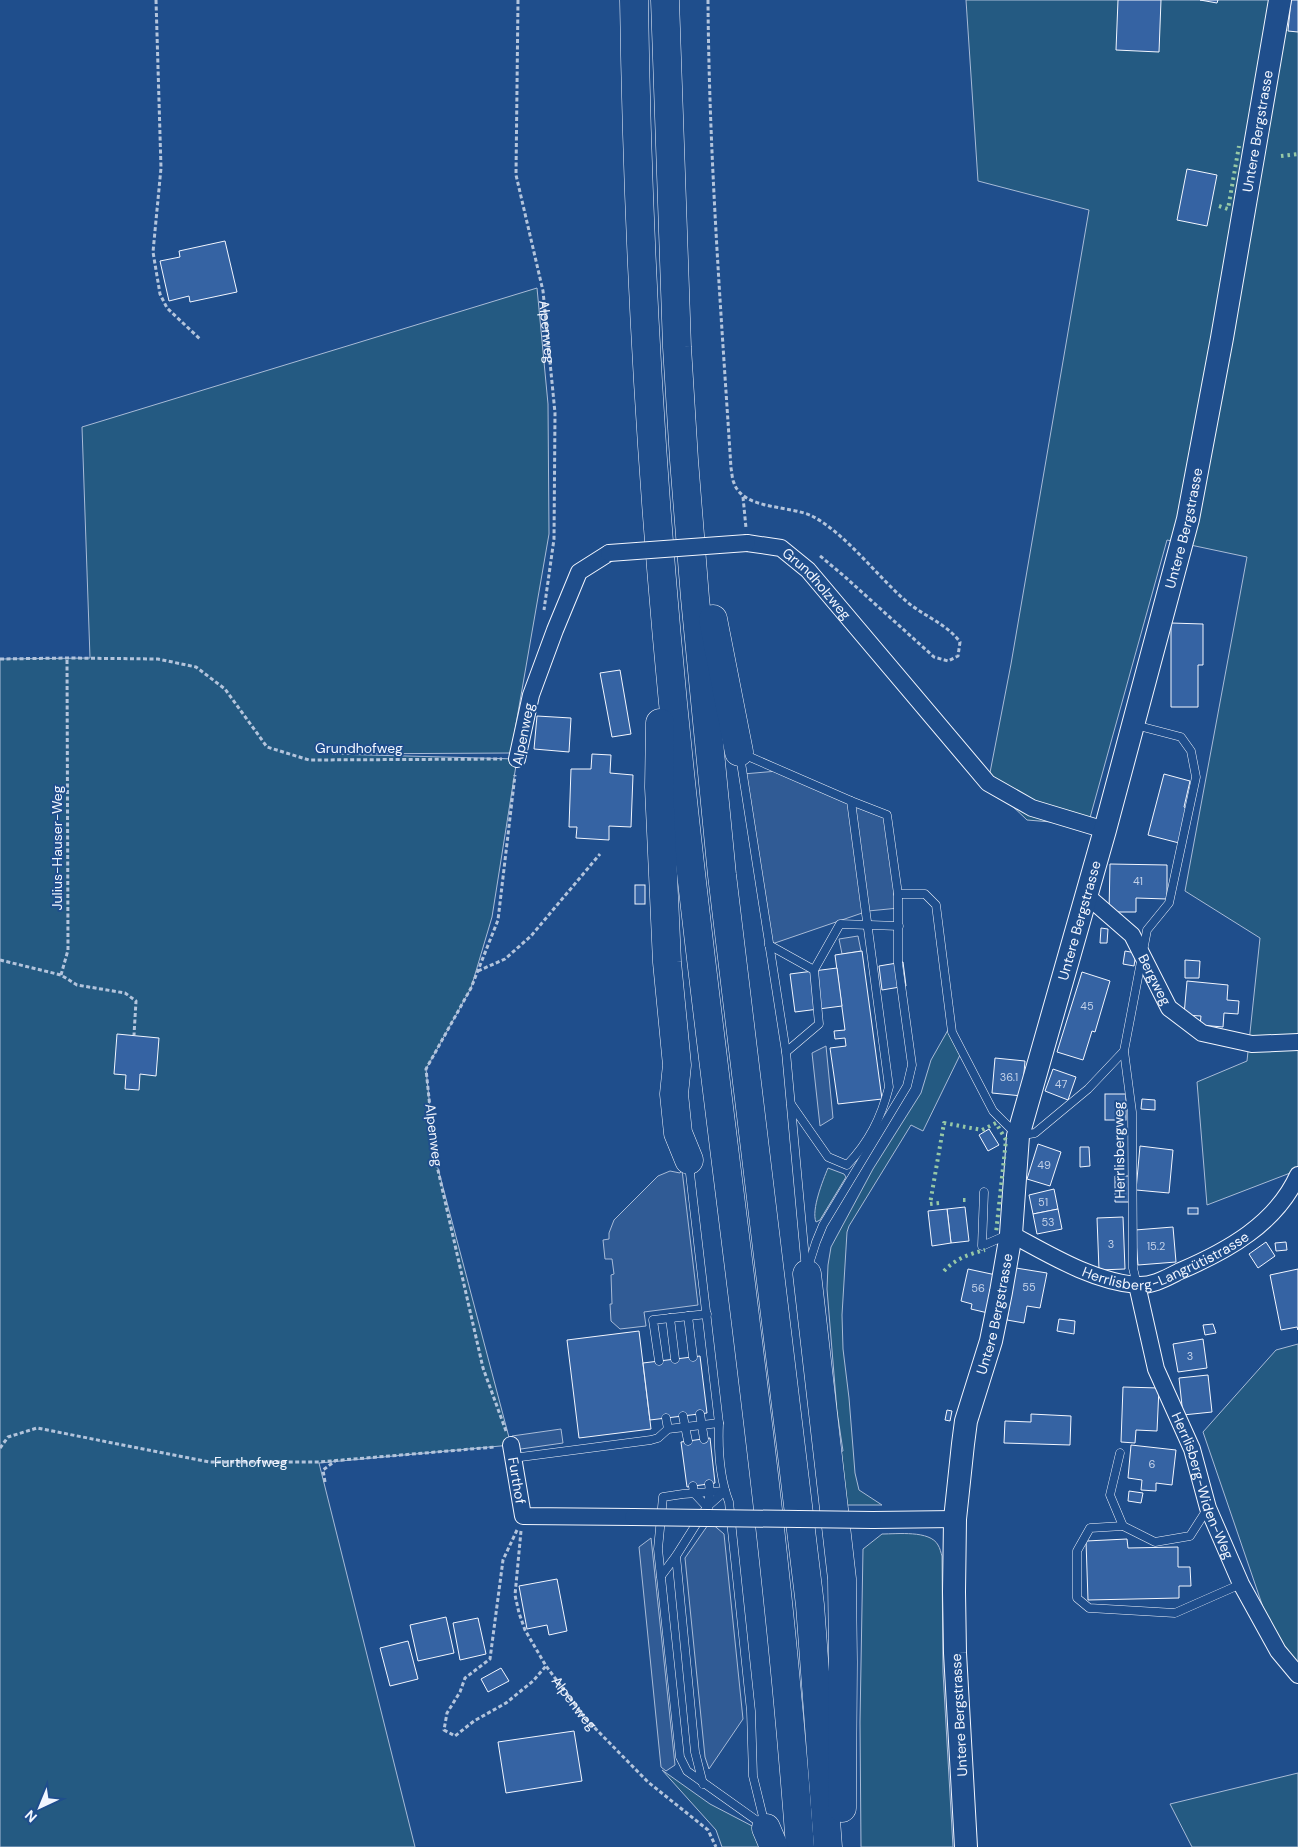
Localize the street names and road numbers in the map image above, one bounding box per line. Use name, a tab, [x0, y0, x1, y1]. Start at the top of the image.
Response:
street label: Untere Bergstrasse	[1238, 69, 1277, 193]
street label: Alpenweg	[535, 299, 559, 364]
street label: Untere Bergstrasse	[1161, 466, 1206, 590]
street label: Grundholzweg	[779, 544, 855, 623]
street label: Alpenweg	[508, 701, 538, 767]
street label: Grundhofweg	[315, 739, 403, 757]
street label: Julius-Hauser-Weg	[48, 785, 66, 911]
street label: Untere Bergstrasse	[1054, 859, 1105, 982]
street label: Bergweg	[1134, 951, 1175, 1009]
street label: Herrlisbergweg	[1109, 1101, 1129, 1199]
street label: Alpenweg	[421, 1102, 447, 1168]
street label: Herrlisberg-Langrütistrasse	[1080, 1227, 1252, 1294]
street label: Untere Bergstrasse	[972, 1252, 1016, 1377]
street label: Herrlisberg-Widen-Weg	[1168, 1409, 1238, 1562]
street label: Furthofweg	[214, 1453, 288, 1471]
street label: Furthof	[504, 1456, 530, 1506]
street label: Untere Bergstrasse	[947, 1653, 971, 1777]
street label: Alpenweg	[548, 1673, 601, 1734]

